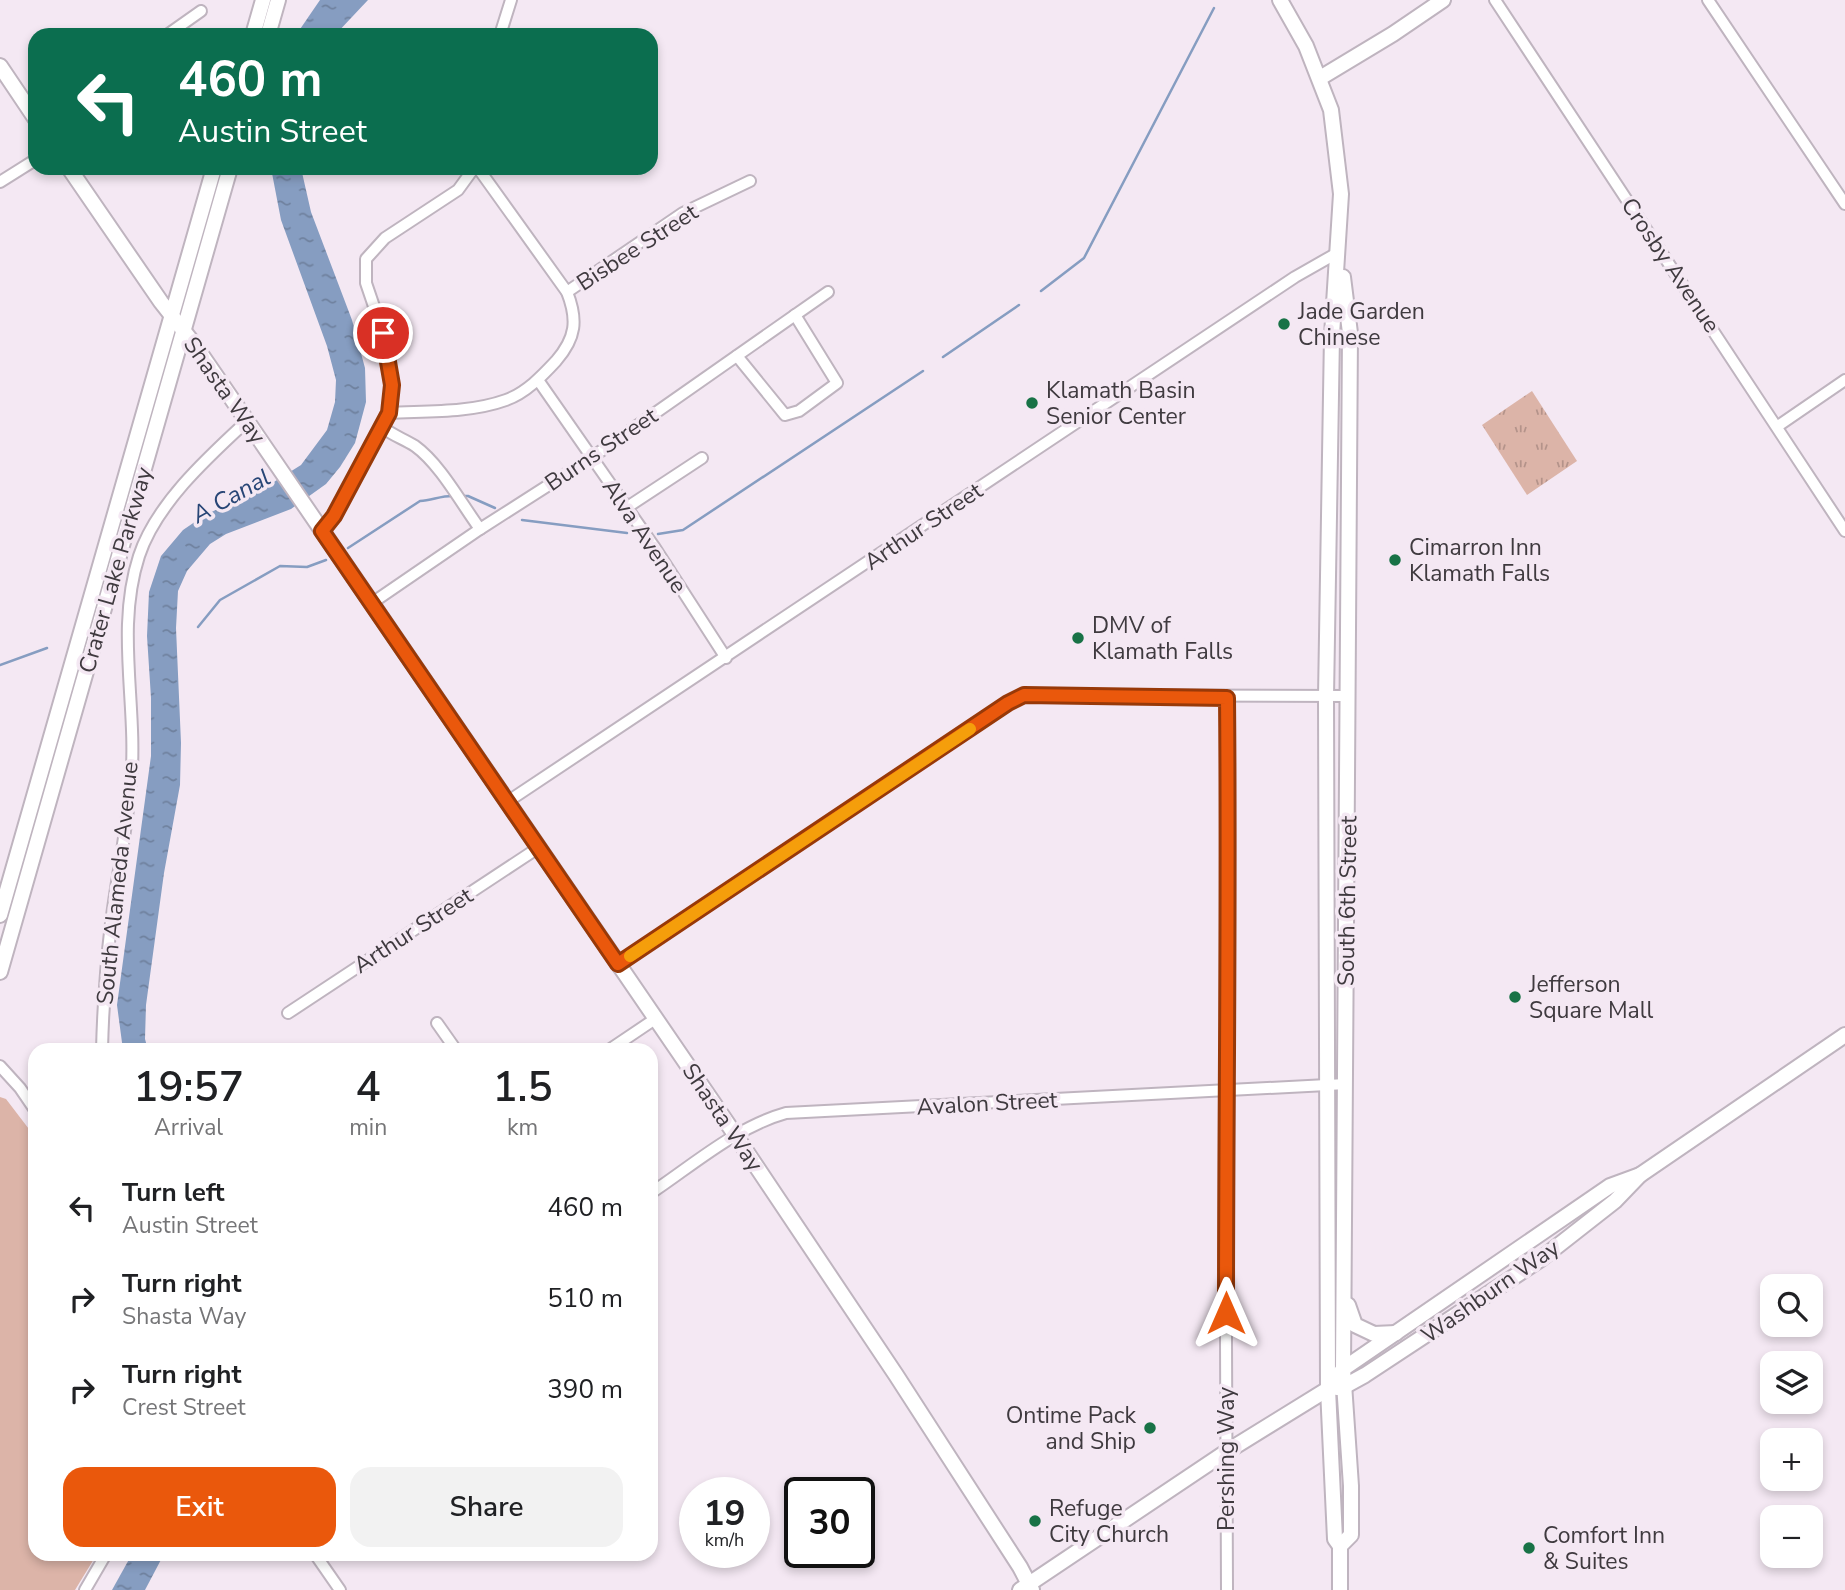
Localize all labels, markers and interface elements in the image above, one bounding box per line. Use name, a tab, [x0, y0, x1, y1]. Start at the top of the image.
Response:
text: 460 m	[178, 46, 322, 113]
icon: left	[63, 56, 154, 147]
text: Austin Street	[178, 110, 367, 153]
street label: Crosby Avenue	[1614, 192, 1727, 339]
street label: Bisbee Street	[571, 196, 705, 298]
place label: Jade Garden Chinese	[1297, 296, 1425, 353]
pin	[353, 303, 413, 363]
icon: arrive	[364, 314, 402, 352]
marker: Jade Garden Chinese	[1276, 316, 1292, 332]
street label: Shasta Way	[176, 330, 273, 450]
place label: Klamath Basin Senior Center	[1046, 375, 1195, 432]
marker: Klamath Basin Senior Center	[1024, 395, 1040, 411]
street label: Burns Street	[539, 400, 664, 498]
water label: A Canal	[185, 461, 276, 531]
street label: Crater Lake Parkway	[71, 463, 160, 677]
street label: Alva Avenue	[595, 473, 694, 599]
street label: Arthur Street	[858, 475, 989, 577]
place label: Cimarron Inn Klamath Falls	[1409, 532, 1550, 589]
marker: Cimarron Inn Klamath Falls	[1387, 552, 1403, 568]
place label: DMV of Klamath Falls	[1092, 610, 1233, 667]
marker: DMV of Klamath Falls	[1070, 630, 1086, 646]
street label: South Alameda Avenue	[89, 760, 146, 1006]
street label: South 6th Street	[1331, 815, 1365, 986]
street label: Arthur Street	[348, 880, 480, 981]
place label: Jefferson Square Mall	[1528, 969, 1654, 1026]
marker: Jefferson Square Mall	[1507, 989, 1523, 1005]
street label: Shasta Way	[675, 1057, 770, 1178]
text: 19:57	[133, 1059, 244, 1116]
text: 4	[356, 1059, 381, 1116]
text: 1.5	[492, 1059, 553, 1116]
street label: Avalon Street	[916, 1084, 1059, 1123]
text: Arrival	[154, 1112, 223, 1143]
text: min	[349, 1112, 387, 1143]
text: km	[507, 1112, 538, 1143]
text: Turn left	[122, 1175, 225, 1210]
icon: left	[63, 1189, 101, 1227]
text: 460 m	[547, 1190, 623, 1225]
text: Austin Street	[122, 1210, 258, 1241]
street label: Washburn Way	[1415, 1232, 1566, 1350]
text: Turn right	[122, 1266, 241, 1301]
map controls	[1760, 1274, 1823, 1568]
button: search	[1760, 1274, 1823, 1337]
position arrow	[1189, 1276, 1263, 1350]
icon: right	[63, 1280, 101, 1318]
text: 510 m	[547, 1281, 623, 1316]
text: Shasta Way	[122, 1301, 246, 1332]
button: layers	[1760, 1351, 1823, 1414]
text: Turn right	[122, 1357, 241, 1392]
icon: right	[63, 1371, 101, 1409]
text: 390 m	[547, 1372, 623, 1407]
street label: Pershing Way	[1211, 1387, 1242, 1531]
text: Crest Street	[122, 1392, 245, 1423]
place label: Ontime Pack and Ship	[1006, 1400, 1136, 1457]
marker: Ontime Pack and Ship	[1142, 1420, 1158, 1436]
button: +	[1760, 1428, 1823, 1491]
button: Exit	[63, 1467, 336, 1547]
button: Share	[350, 1467, 623, 1547]
speed limit sign: 30	[784, 1477, 875, 1568]
text: 19	[703, 1490, 746, 1537]
place label: Refuge City Church	[1049, 1493, 1169, 1550]
button: −	[1760, 1505, 1823, 1568]
marker: Refuge City Church	[1027, 1513, 1043, 1529]
place label: Comfort Inn & Suites	[1543, 1520, 1665, 1577]
text: km/h	[705, 1528, 744, 1552]
marker: Comfort Inn & Suites	[1521, 1540, 1537, 1556]

